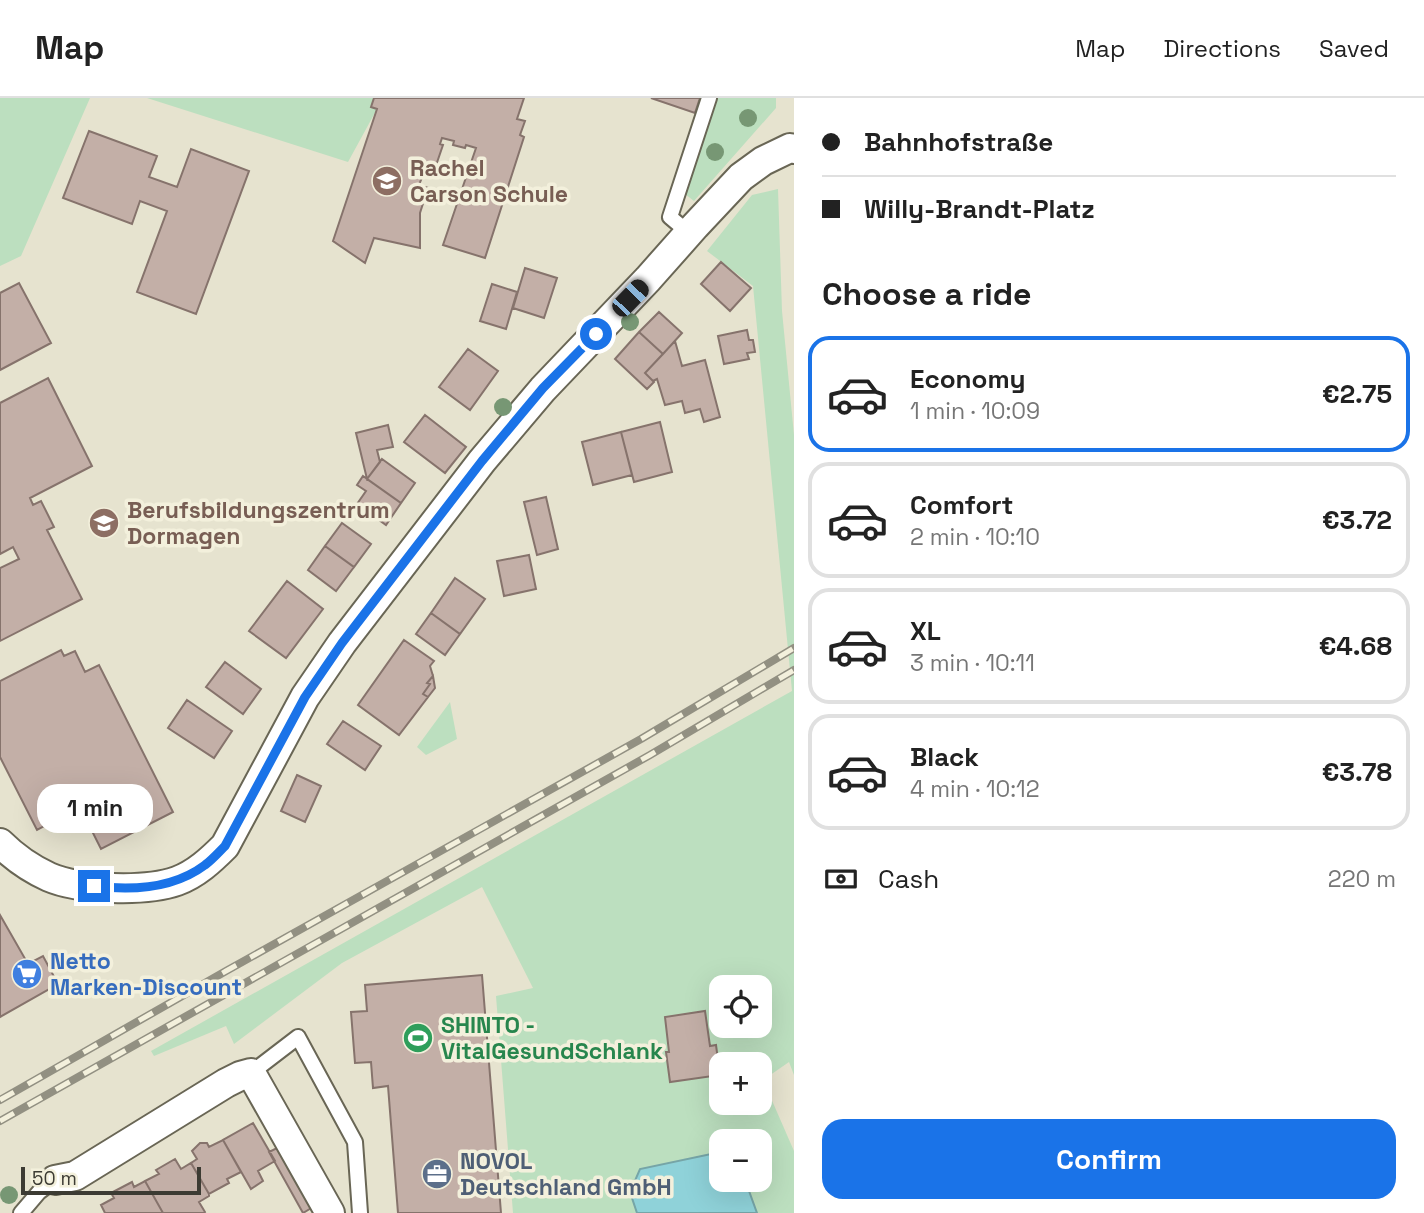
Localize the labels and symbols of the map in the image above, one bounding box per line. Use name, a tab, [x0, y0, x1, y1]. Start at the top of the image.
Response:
place label: Rachel Carson Schule	[410, 153, 568, 209]
school or university icon: Rachel Carson Schule	[370, 164, 404, 198]
car	[608, 276, 653, 320]
route start	[580, 318, 612, 350]
place label: Berufsbildungszentrum Dormagen	[127, 495, 390, 551]
school or university icon: Berufsbildungszentrum Dormagen	[87, 506, 121, 540]
callout: 1 min	[36, 784, 152, 834]
route end	[78, 870, 110, 902]
place label: Netto Marken-Discount	[50, 946, 242, 1002]
supermarket icon: Netto Marken-Discount	[10, 957, 44, 991]
place label: SHINTO - VitalGesundSchlank	[441, 1010, 663, 1066]
sports icon: SHINTO - VitalGesundSchlank	[401, 1021, 435, 1055]
place label: NOVOL Deutschland GmbH	[460, 1146, 672, 1202]
office icon: NOVOL Deutschland GmbH	[420, 1157, 454, 1191]
scale bar	[21, 1164, 201, 1196]

